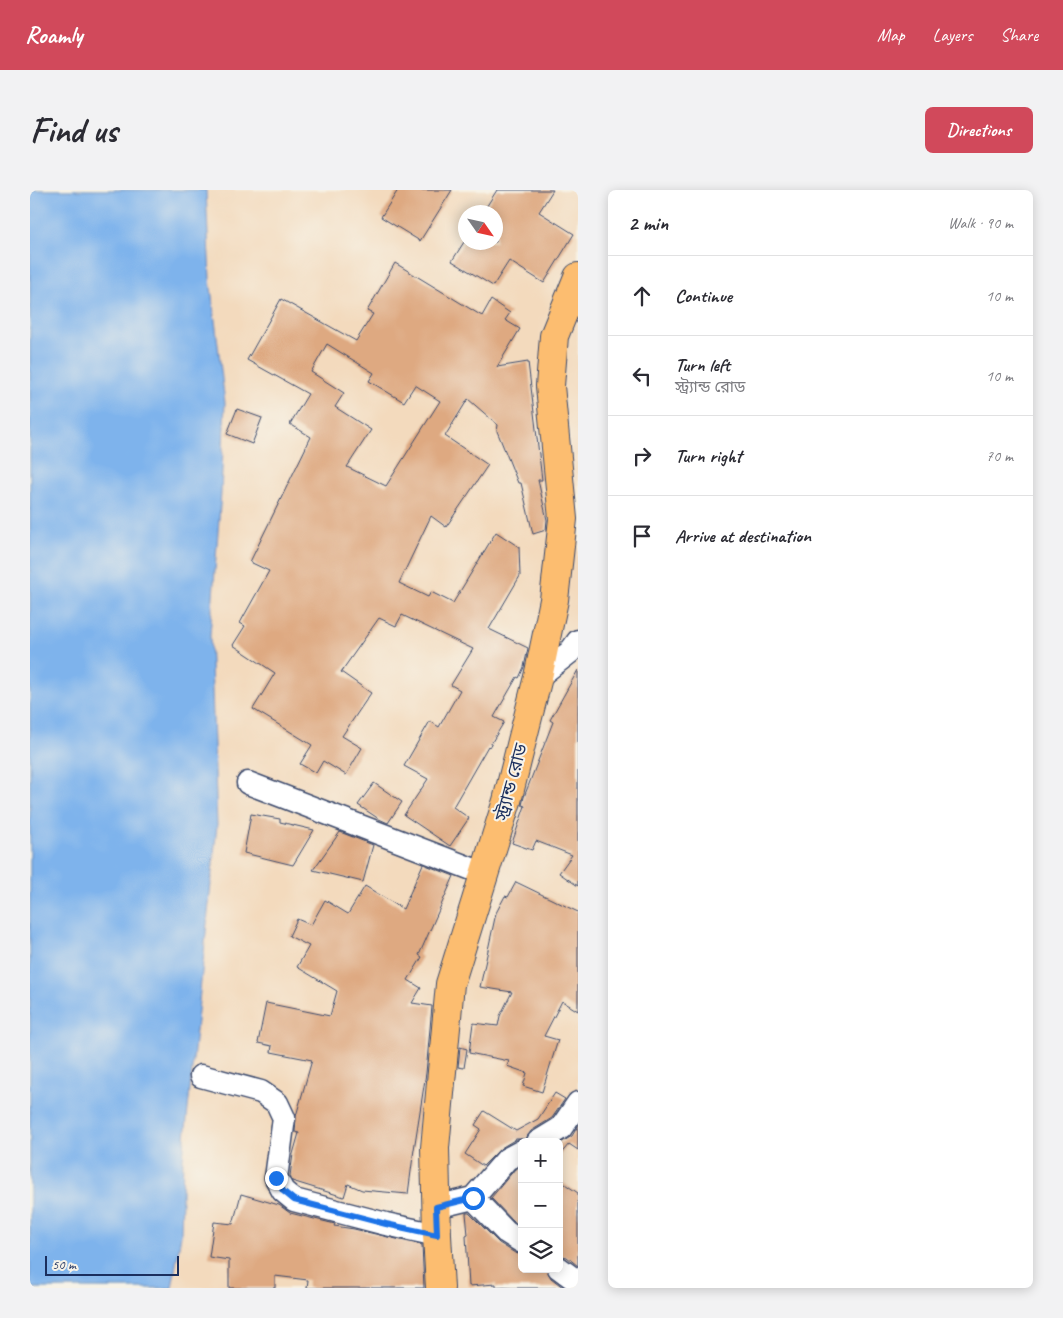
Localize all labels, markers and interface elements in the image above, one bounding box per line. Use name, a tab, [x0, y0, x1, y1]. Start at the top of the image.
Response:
text: Roamly	[25, 20, 82, 50]
text: Map	[877, 24, 905, 46]
text: Layers	[933, 24, 972, 46]
text: Share	[1000, 24, 1038, 46]
button: Directions	[925, 107, 1033, 153]
text: Find us	[30, 108, 117, 153]
north arrow	[458, 205, 503, 250]
text: 2 min	[628, 210, 668, 236]
text: Walk · 90 m	[948, 213, 1013, 233]
icon: ahead	[628, 282, 656, 310]
text: Continue	[675, 284, 732, 308]
text: 10 m	[986, 286, 1013, 306]
text: Turn left	[675, 353, 730, 377]
icon: left	[628, 362, 656, 390]
text: 10 m	[986, 366, 1013, 386]
text: স্ট্র্যান্ড রোড	[675, 377, 745, 397]
icon: right	[628, 442, 656, 470]
text: Turn right	[675, 444, 742, 468]
text: 70 m	[986, 446, 1013, 466]
icon: arrive	[628, 522, 656, 550]
text: Arrive at destination	[675, 524, 811, 548]
street label: স্ট্র্যান্ড রোড	[490, 741, 532, 824]
map controls	[518, 1138, 563, 1273]
button: +	[518, 1138, 563, 1183]
route end	[265, 1167, 288, 1190]
button: −	[518, 1183, 563, 1228]
route start	[462, 1187, 485, 1210]
button: layers	[518, 1228, 563, 1273]
scale bar	[45, 1253, 179, 1276]
text: 50 m	[52, 1256, 76, 1273]

